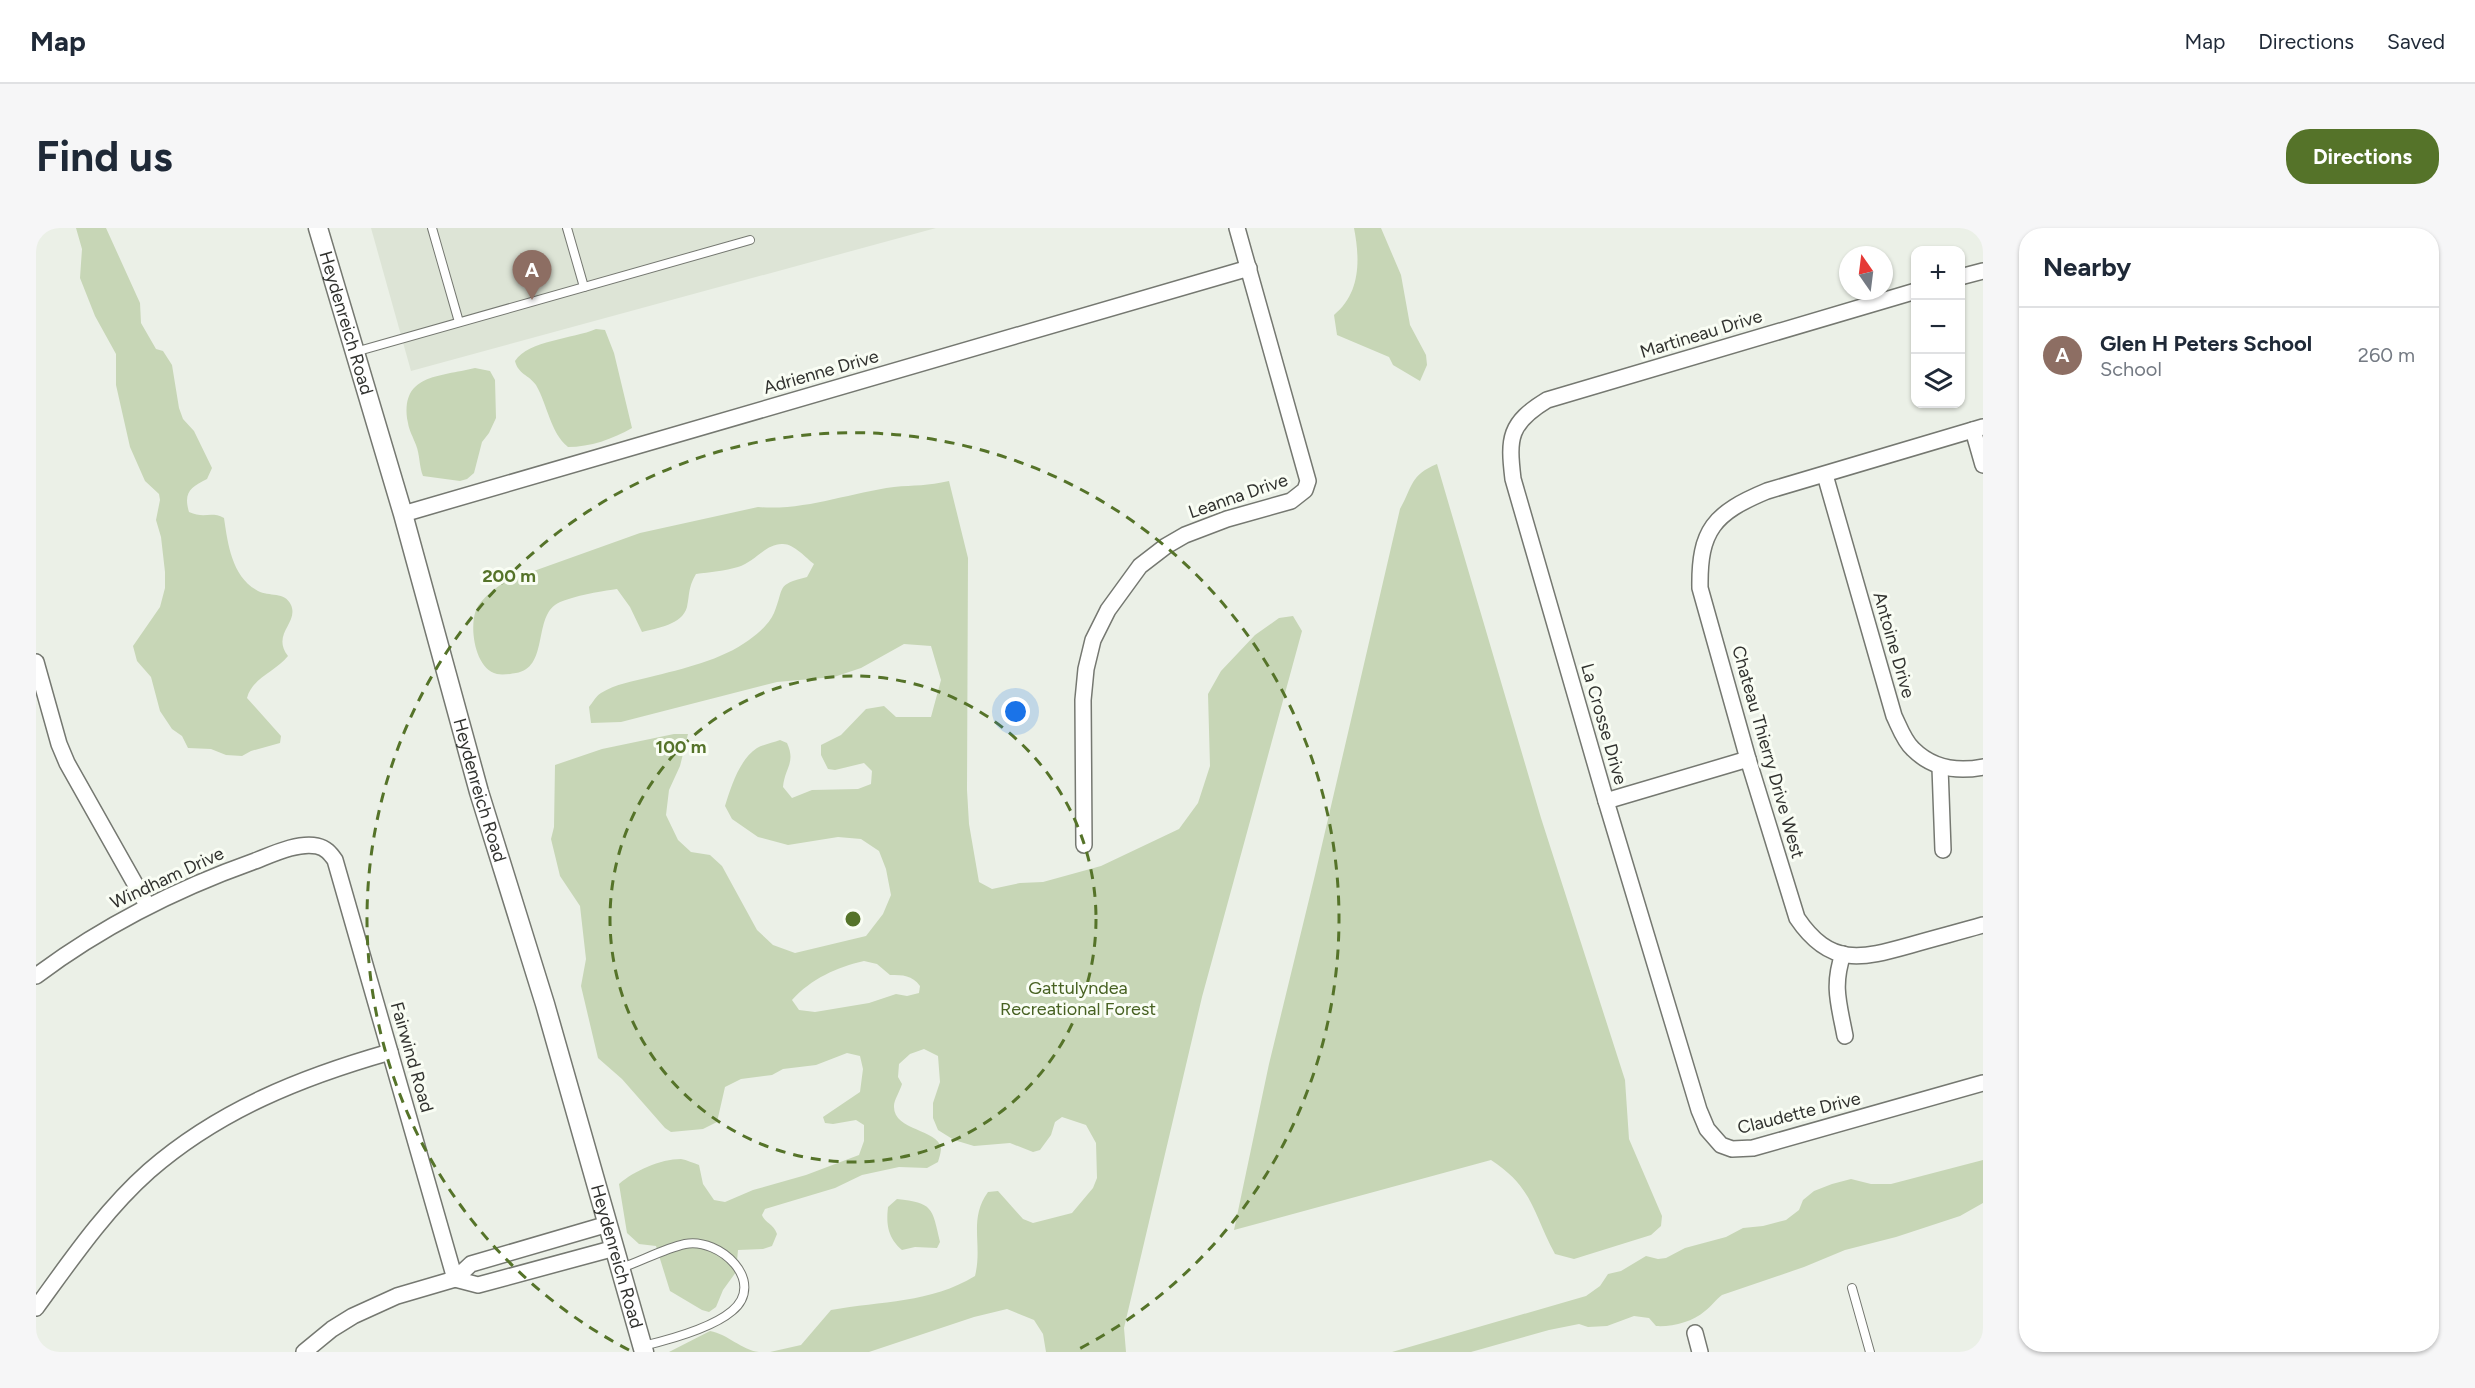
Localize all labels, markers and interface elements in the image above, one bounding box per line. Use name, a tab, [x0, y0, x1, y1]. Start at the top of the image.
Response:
text: Map	[30, 24, 86, 58]
text: Map	[2184, 29, 2225, 54]
text: Directions	[2258, 29, 2354, 54]
text: Saved	[2387, 29, 2445, 54]
button: Directions	[2286, 129, 2439, 184]
text: Find us	[36, 131, 173, 182]
north arrow	[1839, 246, 1893, 300]
map controls	[1911, 246, 1965, 408]
button: +	[1911, 246, 1965, 300]
street label: Heydenreich Road	[314, 249, 378, 397]
pin: A	[512, 250, 552, 300]
text: Nearby	[2043, 251, 2131, 283]
button: −	[1911, 300, 1965, 354]
street label: Martineau Drive	[1637, 305, 1765, 363]
text: Glen H Peters School	[2100, 330, 2312, 357]
text: A	[2055, 343, 2070, 367]
text: 260 m	[2358, 343, 2415, 367]
street label: Adrienne Drive	[761, 345, 881, 399]
button: layers	[1911, 354, 1965, 408]
text: School	[2100, 357, 2162, 381]
street label: Leanna Drive	[1185, 469, 1291, 523]
text: 200 m	[482, 565, 536, 587]
street label: Antoine Drive	[1868, 589, 1920, 701]
street label: Chateau Thierry Drive West	[1727, 643, 1809, 861]
street label: La Crosse Drive	[1576, 661, 1632, 787]
your location	[1001, 697, 1030, 726]
street label: Heydenreich Road	[448, 716, 511, 865]
text: 100 m	[656, 736, 706, 758]
street label: Windham Drive	[107, 842, 227, 914]
centre of rings	[843, 909, 863, 929]
park label: Gattulyndea Recreational Forest	[1000, 977, 1156, 1020]
street label: Fairwind Road	[386, 999, 438, 1115]
street label: Claudette Drive	[1735, 1087, 1863, 1139]
street label: Heydenreich Road	[586, 1182, 648, 1331]

